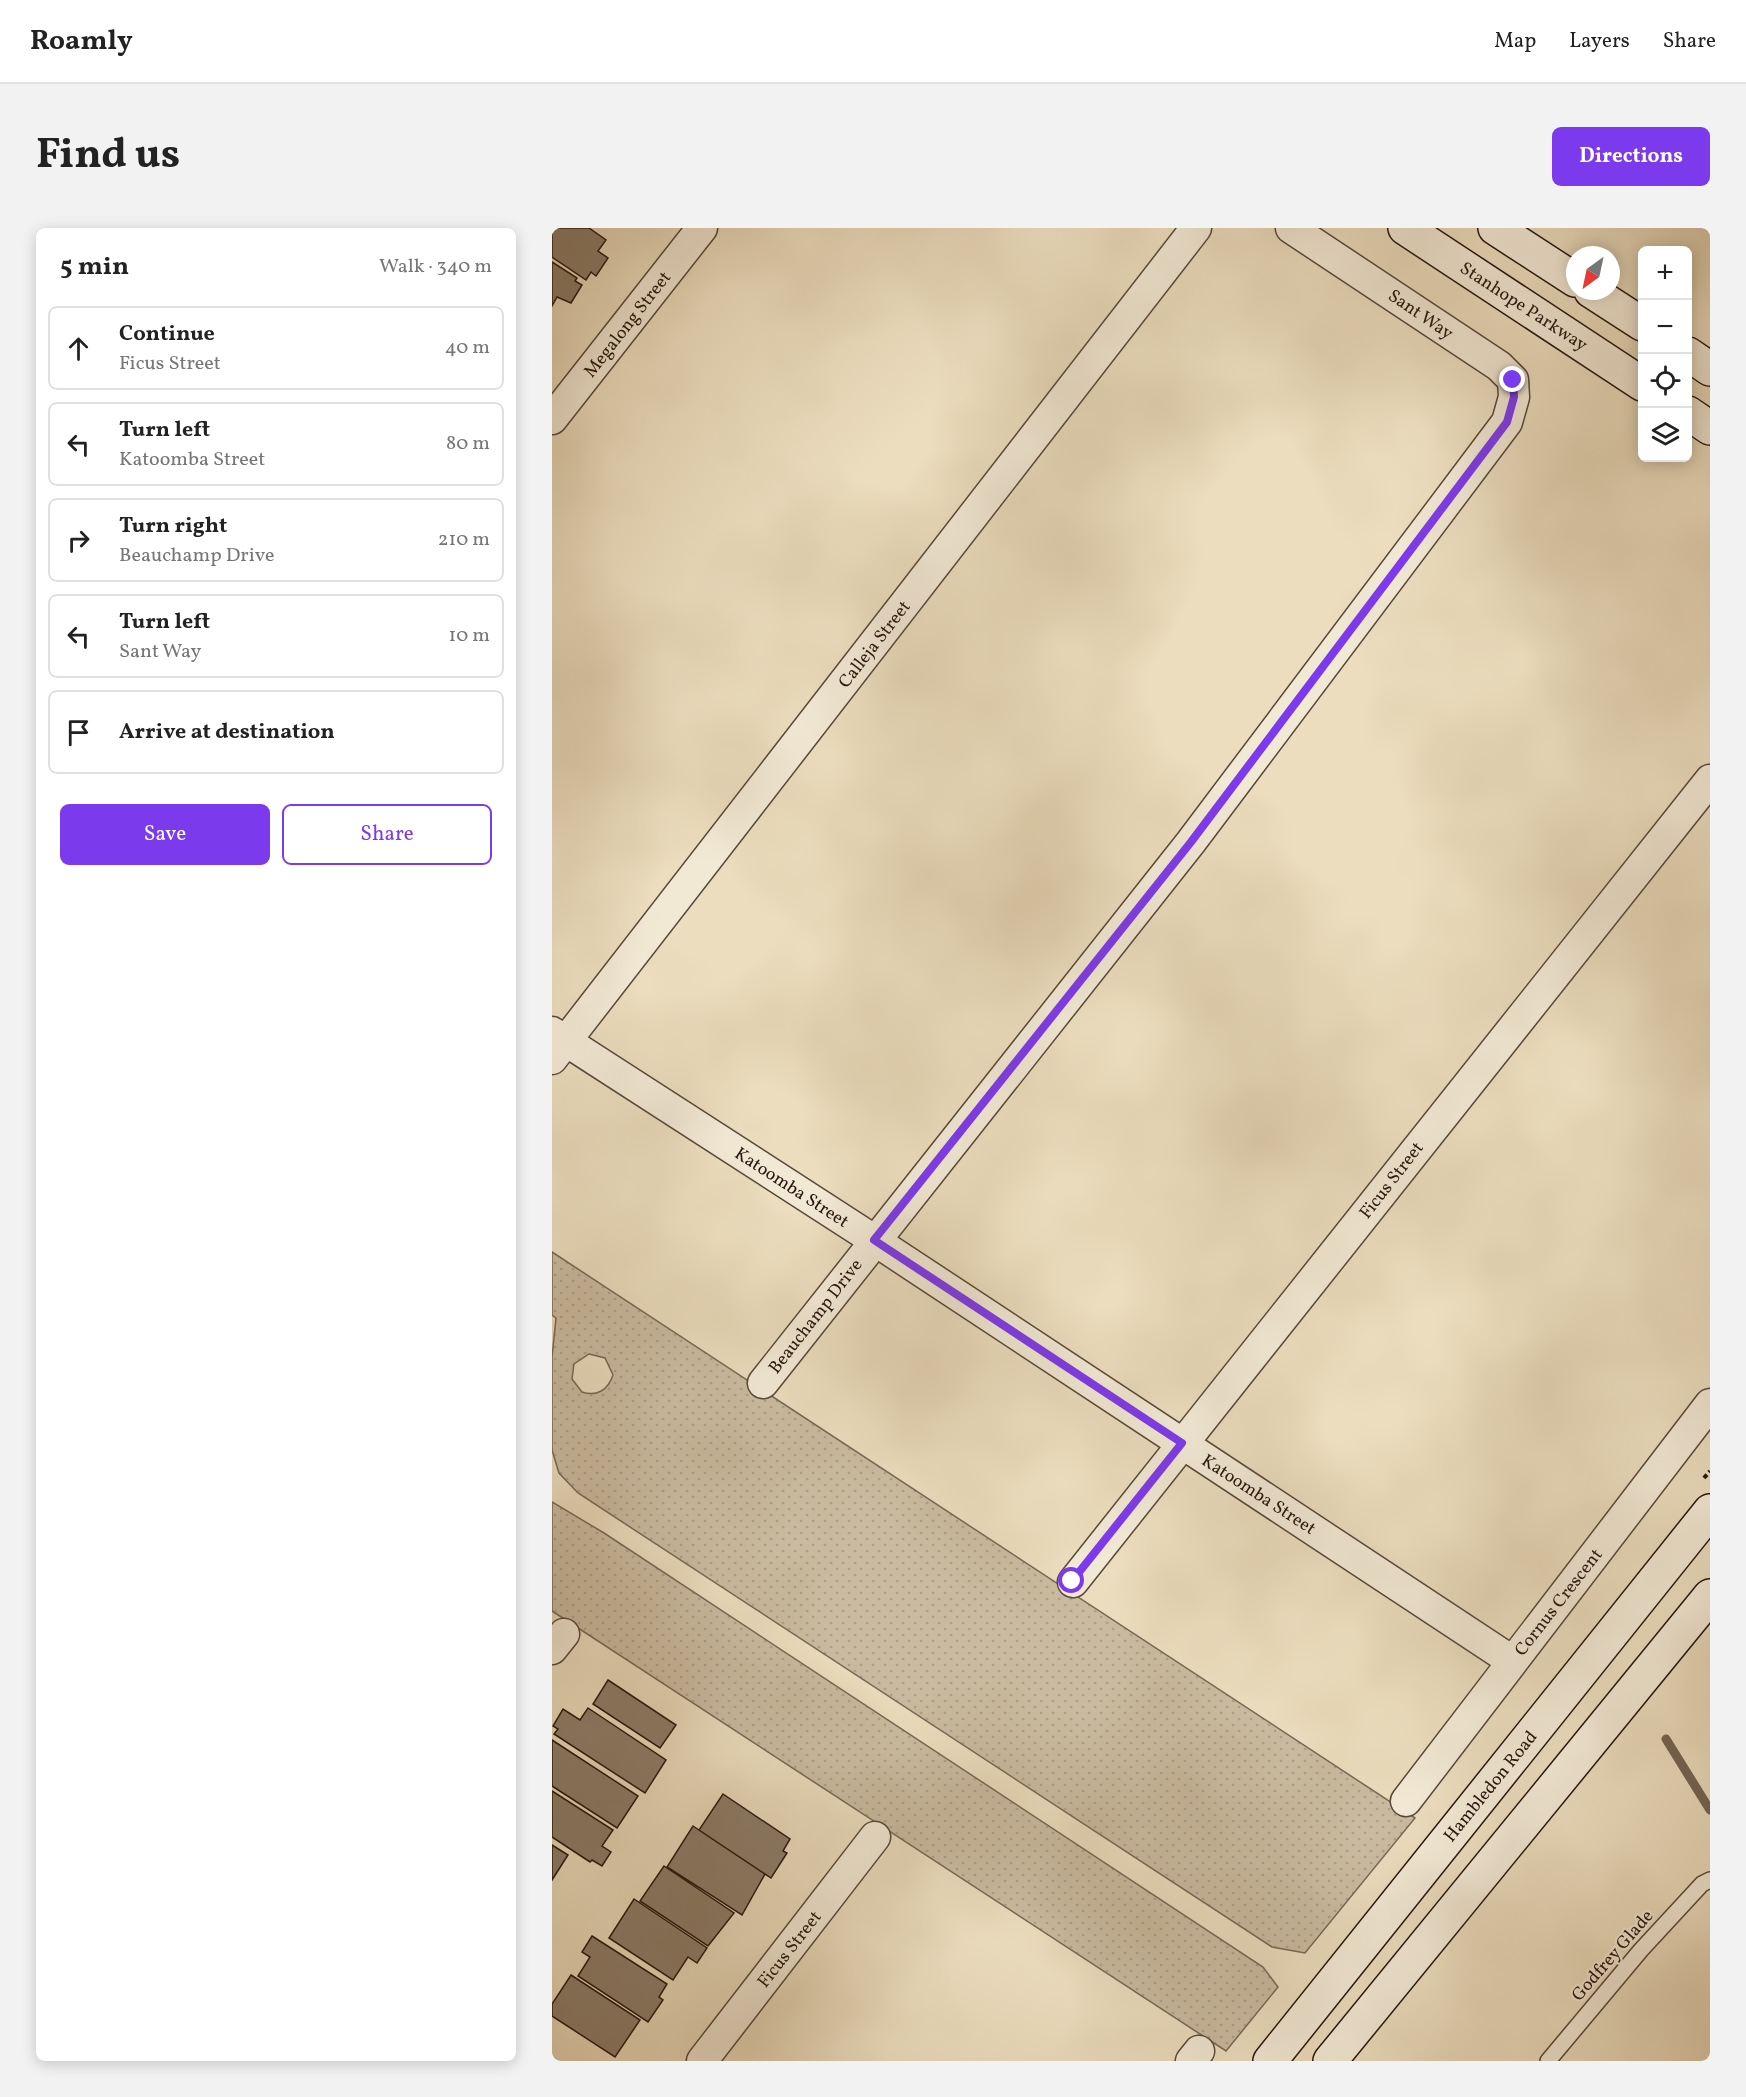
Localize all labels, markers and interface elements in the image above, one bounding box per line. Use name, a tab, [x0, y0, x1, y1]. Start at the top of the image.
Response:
text: Roamly	[30, 22, 133, 61]
text: Map	[1494, 27, 1536, 56]
text: Layers	[1569, 27, 1630, 56]
text: Share	[1663, 27, 1716, 56]
text: Find us	[36, 127, 180, 186]
button: Directions	[1552, 127, 1710, 186]
north arrow	[1566, 246, 1620, 300]
map controls	[1638, 246, 1692, 462]
button: +	[1638, 246, 1692, 300]
text: 5 min	[60, 249, 129, 285]
text: Walk · 340 m	[379, 253, 492, 281]
street label: Stanhope Parkway	[1454, 257, 1592, 358]
street label: Megalong Street	[579, 266, 678, 383]
street label: Sant Way	[1383, 284, 1458, 346]
button: −	[1638, 300, 1692, 354]
text: Continue	[119, 319, 215, 350]
icon: ahead	[62, 332, 95, 365]
text: 40 m	[445, 334, 490, 362]
text: Ficus Street	[119, 350, 221, 378]
button: locate	[1638, 354, 1692, 408]
route end	[1499, 366, 1525, 392]
button: layers	[1638, 408, 1692, 462]
text: Turn left	[119, 415, 210, 446]
icon: left	[62, 428, 95, 461]
text: 80 m	[446, 430, 490, 458]
text: Katoomba Street	[119, 446, 265, 474]
text: Turn right	[119, 511, 227, 542]
icon: right	[62, 524, 95, 557]
text: 210 m	[438, 526, 490, 554]
text: Beauchamp Drive	[119, 542, 275, 570]
street label: Calleja Street	[833, 596, 917, 694]
text: Turn left	[119, 607, 210, 638]
icon: left	[62, 620, 95, 653]
text: 10 m	[449, 622, 490, 650]
text: Sant Way	[119, 638, 201, 666]
icon: arrive	[62, 716, 95, 749]
text: Arrive at destination	[119, 717, 335, 748]
button: Save	[60, 804, 270, 865]
button: Share	[282, 804, 492, 865]
street label: Ficus Street	[1354, 1137, 1430, 1225]
street label: Katoomba Street	[729, 1142, 853, 1235]
street label: Beauchamp Drive	[763, 1254, 869, 1380]
street label: Katoomba Street	[1196, 1449, 1320, 1542]
street label: Cornus Crescent	[1509, 1544, 1609, 1662]
route start	[1058, 1567, 1084, 1593]
street label: Hambledon Road	[1438, 1726, 1544, 1848]
street label: Godfrey Glade	[1566, 1905, 1660, 2007]
street label: Ficus Street	[752, 1906, 828, 1994]

